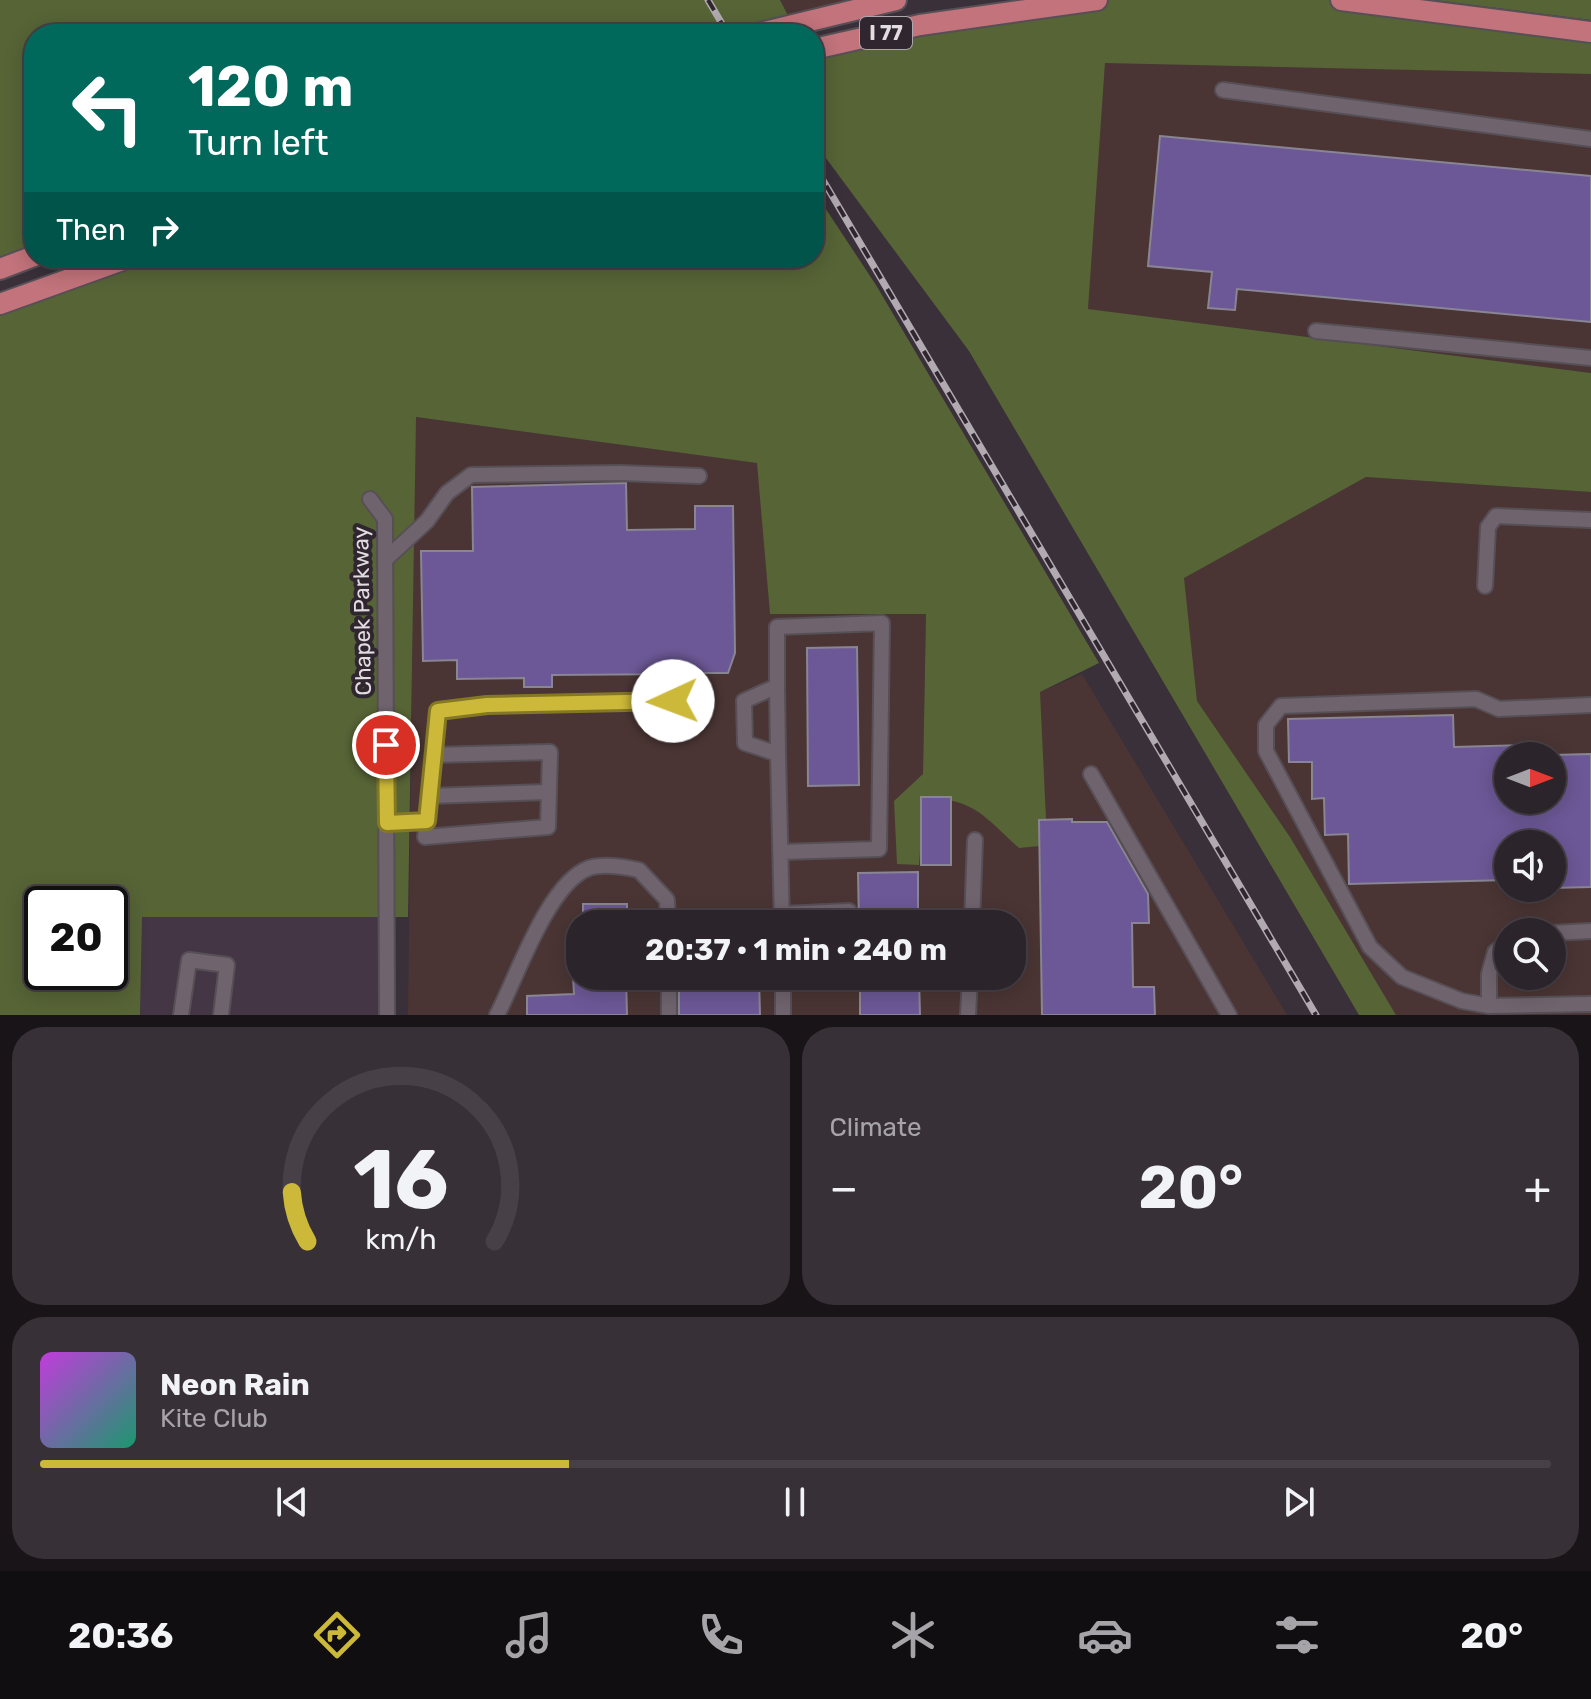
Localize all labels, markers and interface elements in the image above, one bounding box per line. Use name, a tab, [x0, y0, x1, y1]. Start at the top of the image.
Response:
road number: I 77	[860, 17, 912, 49]
text: 120 m	[188, 54, 354, 120]
icon: left	[56, 56, 160, 160]
text: Turn left	[188, 121, 329, 164]
icon: right	[142, 208, 186, 252]
text: Then	[56, 212, 126, 248]
street label: Chapek Parkway	[347, 526, 377, 696]
position arrow	[631, 659, 715, 743]
pin	[352, 711, 420, 779]
icon: arrive	[364, 723, 408, 767]
north arrow	[1494, 742, 1566, 814]
map controls	[1494, 742, 1566, 990]
button: sound	[1494, 830, 1566, 902]
speed limit sign: 20	[24, 886, 128, 990]
button: search	[1494, 918, 1566, 990]
text: 20:37 · 1 min · 240 m	[645, 932, 947, 968]
text: Climate	[830, 1112, 922, 1143]
text: 16	[353, 1130, 449, 1229]
text: 20°	[1139, 1152, 1243, 1223]
text: −	[830, 1162, 858, 1214]
text: +	[1524, 1162, 1551, 1214]
text: km/h	[365, 1222, 436, 1256]
text: Neon Rain	[160, 1367, 310, 1403]
text: Kite Club	[160, 1403, 268, 1434]
icon: previous	[270, 1480, 314, 1524]
icon: pause	[773, 1480, 817, 1524]
icon: next	[1277, 1480, 1321, 1524]
icon: directions	[309, 1607, 365, 1663]
icon: music	[501, 1607, 557, 1663]
icon: phone	[693, 1607, 749, 1663]
icon: climate	[885, 1607, 941, 1663]
icon: car	[1077, 1607, 1133, 1663]
icon: filters	[1269, 1607, 1325, 1663]
text: 20:36	[68, 1614, 173, 1657]
text: 20°	[1460, 1614, 1523, 1657]

